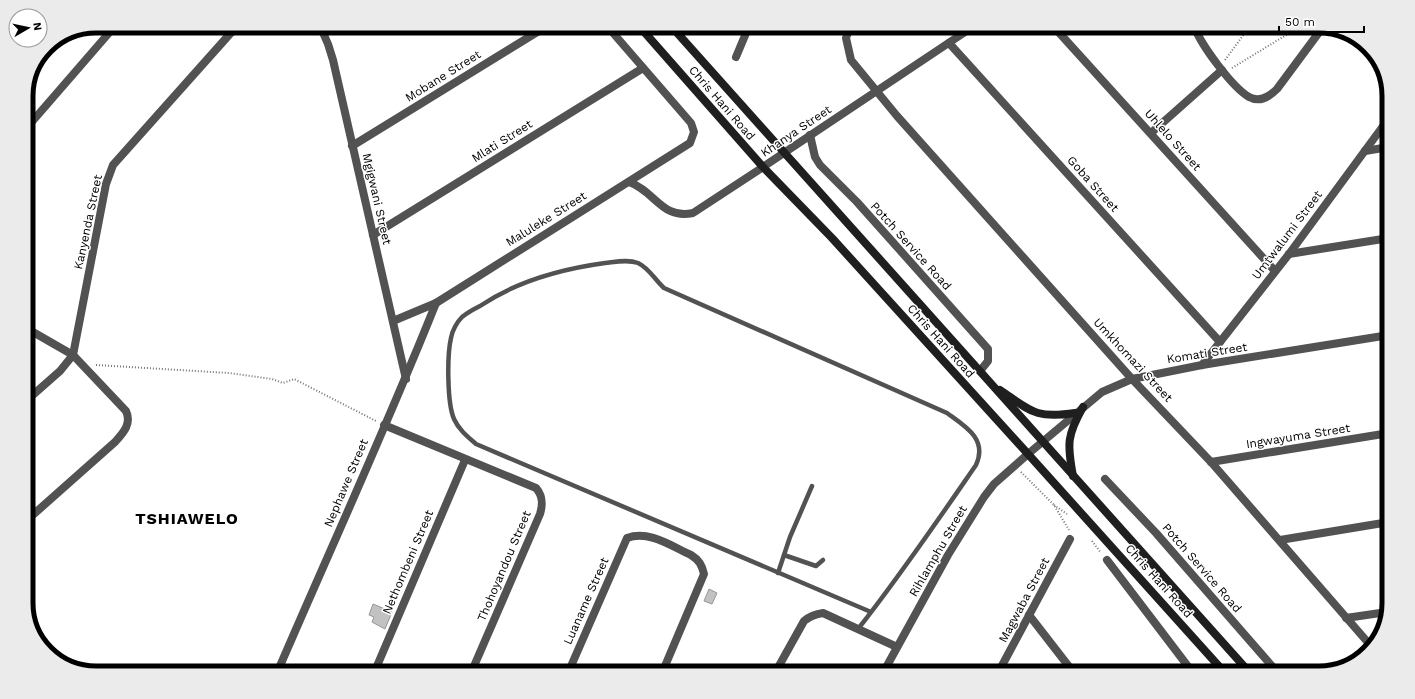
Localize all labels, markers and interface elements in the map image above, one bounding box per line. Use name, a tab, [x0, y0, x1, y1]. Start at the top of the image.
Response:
north arrow	[8, 8, 48, 48]
scale bar	[1279, 8, 1364, 34]
text: 50 m	[1285, 15, 1315, 29]
text: N	[30, 21, 44, 32]
street label: Mobane Street	[403, 47, 483, 105]
street label: Chris Hani Road	[686, 63, 758, 143]
street label: Khanya Street	[758, 102, 834, 160]
street label: Uhlelo Street	[1142, 107, 1204, 173]
street label: Mlati Street	[469, 117, 535, 165]
street label: Mgigwani Street	[360, 152, 394, 246]
street label: Goba Street	[1064, 153, 1122, 215]
street label: Kanyenda Street	[71, 173, 105, 271]
street label: Umtwalumi Street	[1249, 188, 1325, 282]
street label: Maluleke Street	[503, 189, 589, 249]
street label: Potch Service Road	[868, 199, 954, 293]
street label: Chris Hani Road	[904, 301, 978, 381]
street label: Umkhomazi Street	[1091, 315, 1175, 405]
street label: Komati Street	[1166, 340, 1248, 366]
street label: Ingwayuma Street	[1245, 421, 1351, 451]
street label: Nephawe Street	[321, 437, 371, 529]
street label: Rihlamphu Street	[906, 503, 970, 599]
street label: Nethombeni Street	[380, 508, 436, 616]
district label: TSHIAWELO	[135, 509, 239, 528]
street label: Thohoyandou Street	[474, 509, 534, 623]
street label: Potch Service Road	[1159, 521, 1245, 615]
street label: Chris Hani Road	[1122, 541, 1196, 621]
street label: Luaname Street	[560, 555, 612, 647]
street label: Magwaba Street	[996, 555, 1052, 645]

